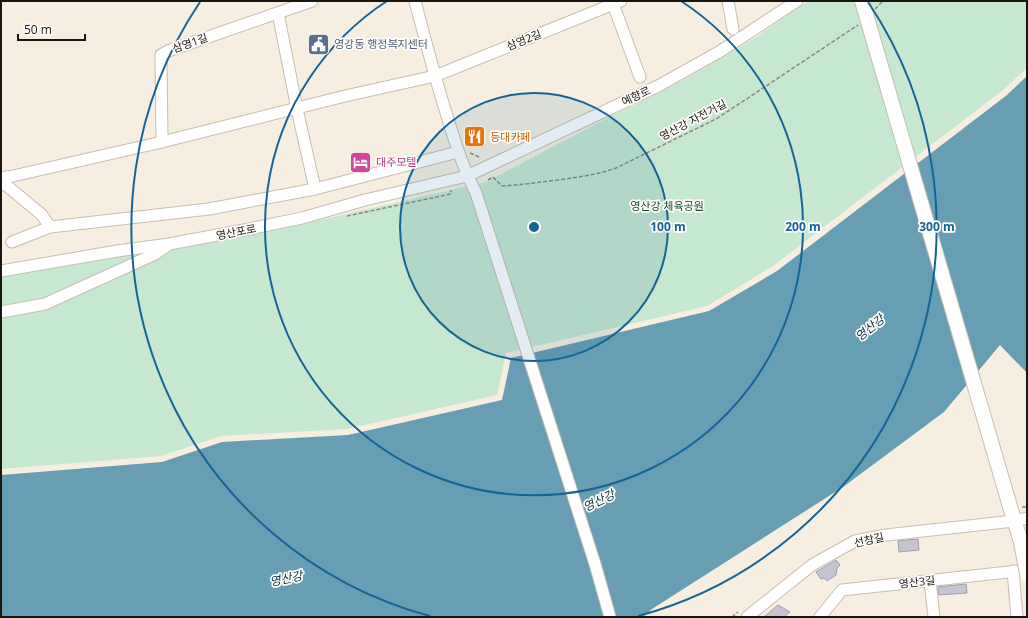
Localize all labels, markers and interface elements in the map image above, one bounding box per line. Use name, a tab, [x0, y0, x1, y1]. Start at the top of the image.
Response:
scale bar	[18, 16, 85, 42]
text: 50 m	[24, 21, 52, 38]
street label: 삼영2길	[504, 26, 544, 53]
street label: 삼영1길	[170, 29, 210, 56]
public building icon: 영강동 행정복지센터	[305, 31, 331, 57]
place label: 영강동 행정복지센터	[334, 36, 428, 51]
street label: 예향로	[619, 82, 653, 109]
street label: 영산강 자전거길	[657, 96, 729, 143]
restaurant icon: 등대카페	[462, 124, 488, 150]
place label: 등대카페	[490, 129, 530, 144]
hotel icon: 대주모텔	[348, 149, 374, 175]
place label: 대주모텔	[376, 154, 416, 169]
park label: 영산강 체육공원	[630, 198, 704, 213]
text: 100 m	[650, 218, 686, 235]
text: 200 m	[785, 218, 821, 235]
text: 300 m	[919, 218, 955, 235]
street label: 영산포로	[215, 220, 257, 243]
centre of rings	[527, 220, 541, 234]
water label: 영산강	[851, 309, 889, 345]
water label: 영산강	[580, 485, 619, 515]
street label: 선창길	[852, 529, 885, 550]
water label: 영산강	[268, 566, 306, 590]
street label: 영산3길	[898, 572, 936, 591]

